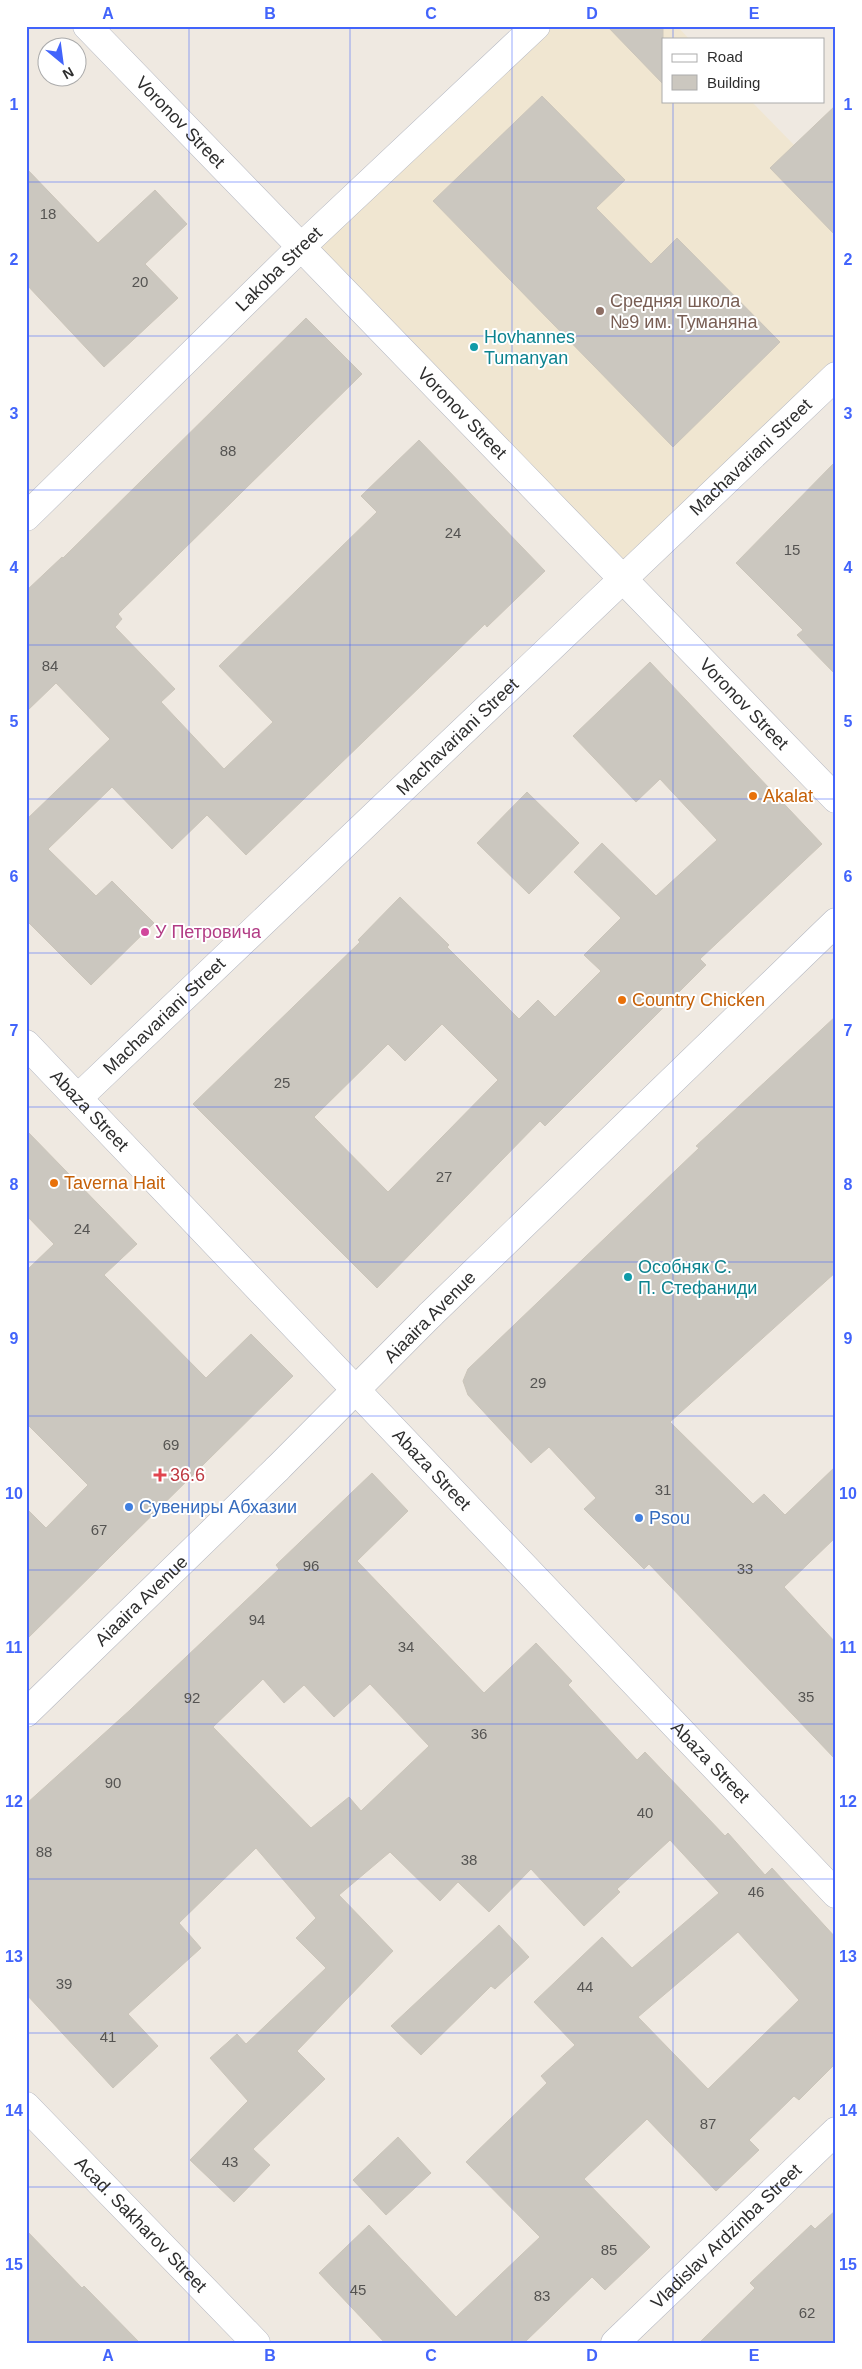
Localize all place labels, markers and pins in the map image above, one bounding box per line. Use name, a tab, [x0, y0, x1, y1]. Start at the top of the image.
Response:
place label: Средняя школа №9 им. Туманяна	[610, 291, 759, 332]
marker: Средняя школа №9 им. Туманяна	[594, 305, 606, 317]
place label: Hovhannes Tumanyan	[484, 327, 575, 368]
marker: Hovhannes Tumanyan	[468, 341, 480, 353]
place label: Akalat	[763, 786, 813, 806]
marker: Akalat	[747, 790, 759, 802]
place label: У Петровича	[155, 922, 262, 942]
marker: У Петровича	[139, 926, 151, 938]
place label: Country Chicken	[632, 990, 765, 1010]
marker: Country Chicken	[616, 994, 628, 1006]
place label: Taverna Hait	[64, 1173, 165, 1193]
marker: Taverna Hait	[48, 1177, 60, 1189]
place label: Особняк С. П. Стефаниди	[638, 1257, 757, 1298]
marker: Особняк С. П. Стефаниди	[622, 1271, 634, 1283]
place label: 36.6	[170, 1465, 205, 1485]
marker: 36.6	[154, 1469, 166, 1481]
place label: Сувениры Абхазии	[139, 1497, 297, 1517]
marker: Сувениры Абхазии	[123, 1501, 135, 1513]
place label: Psou	[649, 1508, 690, 1528]
marker: Psou	[633, 1512, 645, 1524]

